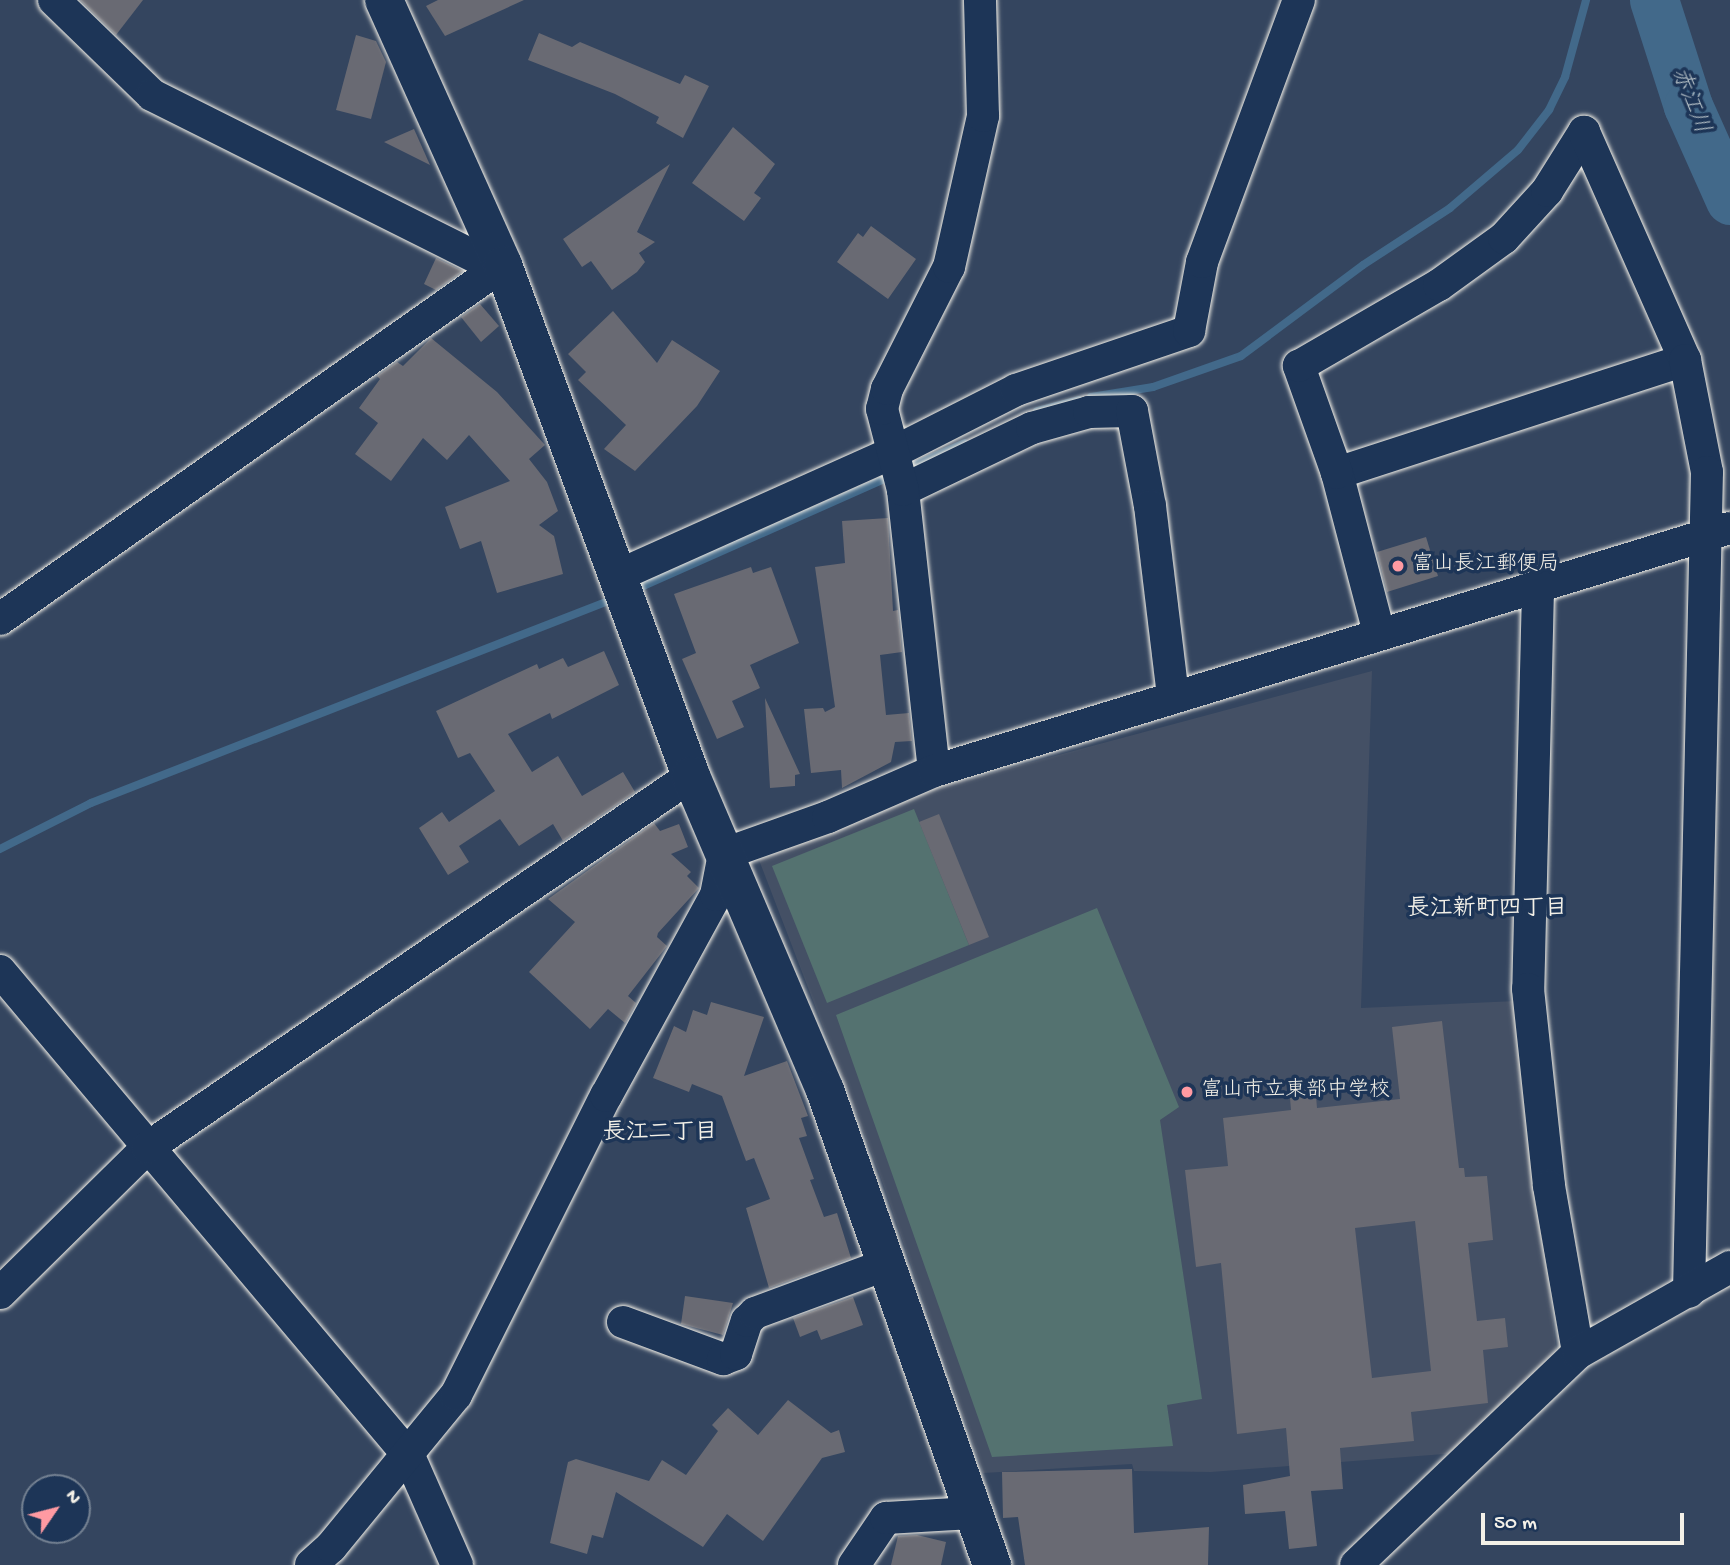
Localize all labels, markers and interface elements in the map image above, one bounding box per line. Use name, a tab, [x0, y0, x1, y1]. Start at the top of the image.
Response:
water label: 赤江川	[1664, 64, 1714, 138]
place label: 富山長江郵便局	[1412, 553, 1559, 579]
marker: 富山長江郵便局	[1390, 558, 1406, 574]
district label: 長江新町四丁目	[1407, 896, 1567, 924]
place label: 富山市立東部中学校	[1201, 1079, 1390, 1105]
marker: 富山市立東部中学校	[1179, 1084, 1195, 1100]
district label: 長江二丁目	[603, 1120, 717, 1148]
north arrow	[21, 1474, 91, 1544]
text: N	[59, 1486, 85, 1509]
scale bar	[1485, 1498, 1688, 1542]
text: 50 m	[1494, 1512, 1537, 1537]

